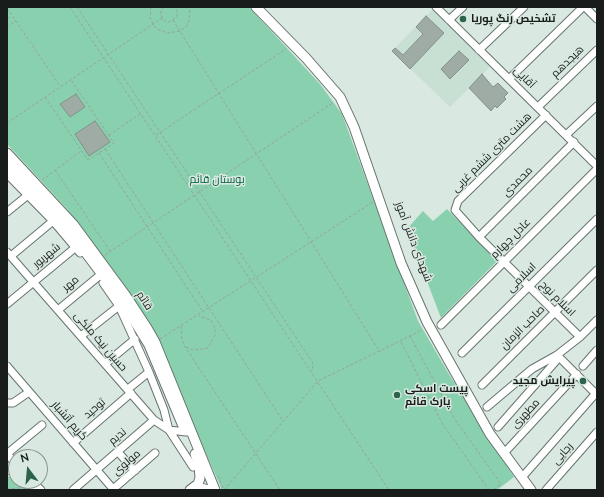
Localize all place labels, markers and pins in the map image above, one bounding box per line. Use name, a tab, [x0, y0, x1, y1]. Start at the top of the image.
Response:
place label: تشخیص رنگ پوریا	[471, 12, 556, 26]
marker: تشخیص رنگ پوریا	[458, 14, 468, 24]
place label: پیرایش مجید	[513, 374, 575, 388]
marker: پیرایش مجید	[578, 376, 588, 386]
place label: پیست اسکی پارک قائم	[405, 382, 468, 408]
marker: پیست اسکی پارک قائم	[392, 390, 402, 400]

